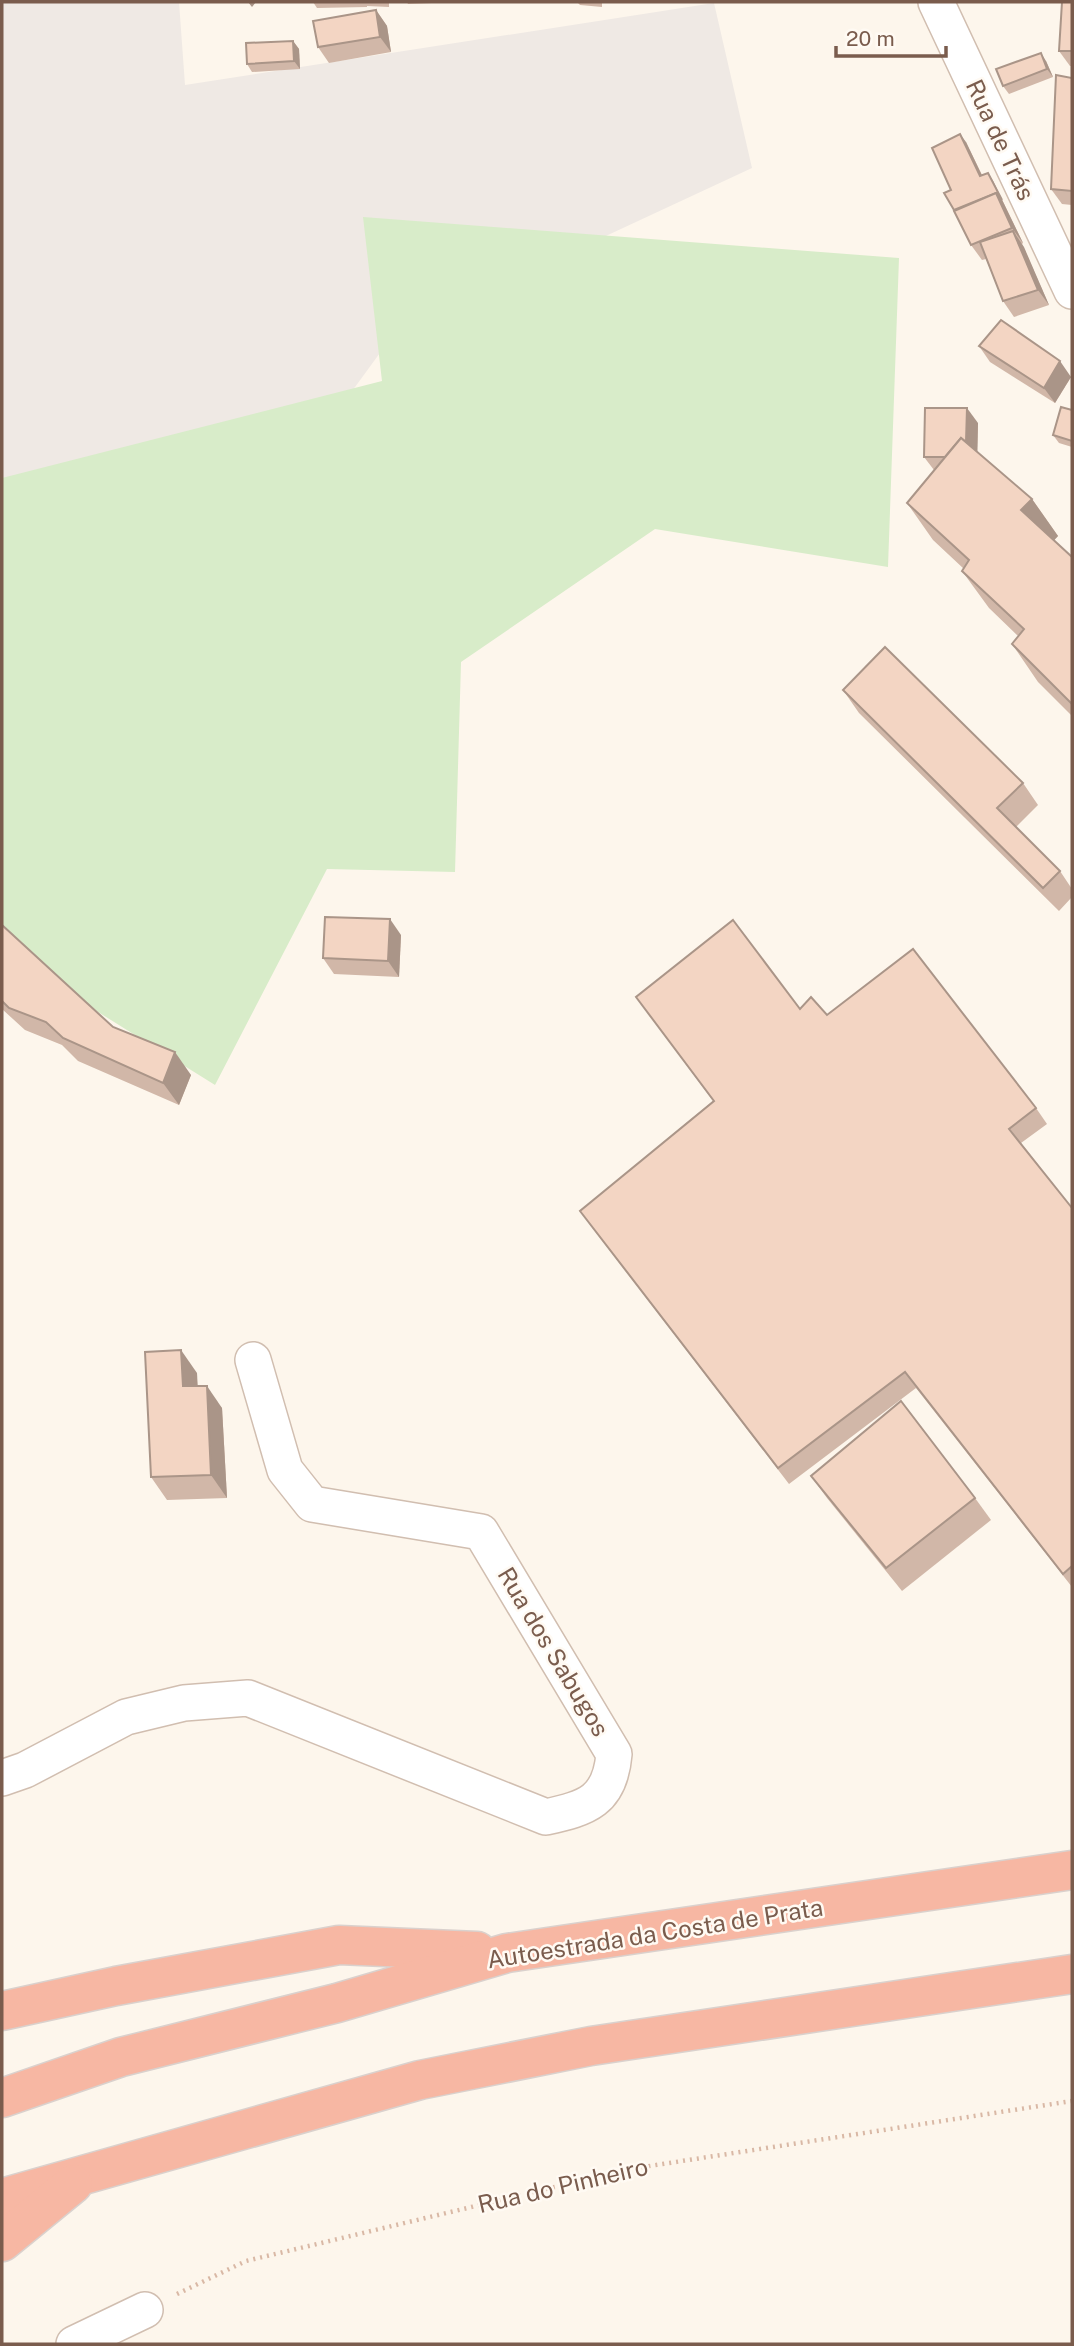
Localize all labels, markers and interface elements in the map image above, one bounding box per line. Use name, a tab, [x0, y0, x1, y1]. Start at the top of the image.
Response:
scale bar	[836, 14, 946, 58]
text: 20 m	[846, 26, 895, 51]
street label: Rua de Trás	[961, 75, 1041, 204]
street label: Rua dos Sabugos	[492, 1562, 615, 1741]
street label: Autoestrada da Costa de Prata	[485, 1893, 825, 1973]
street label: Rua do Pinheiro	[475, 2152, 651, 2218]

